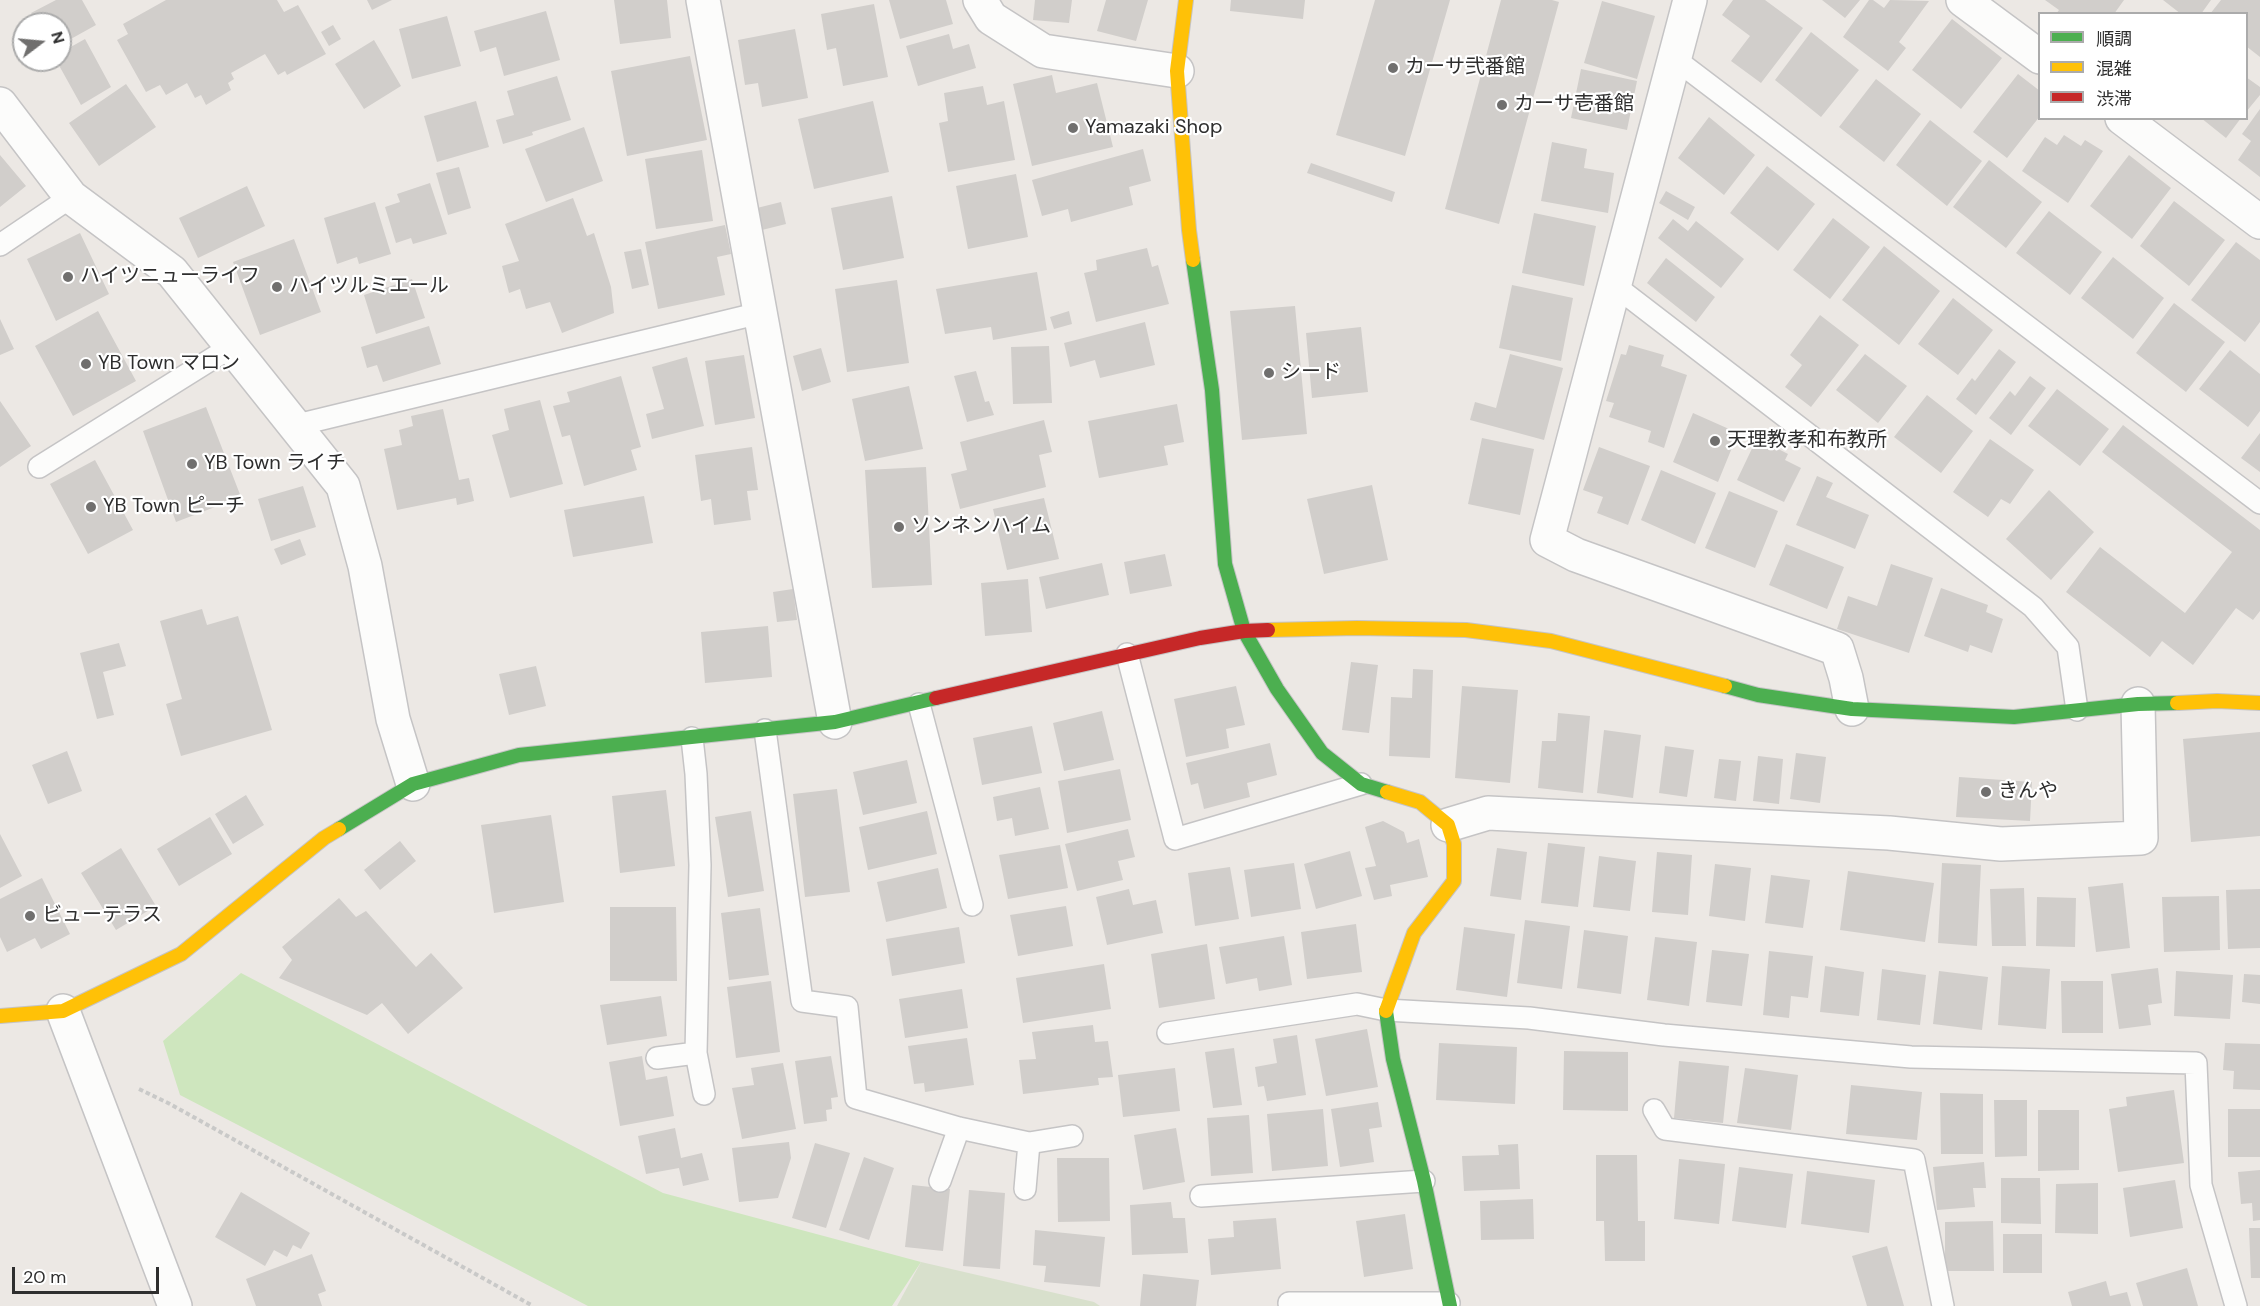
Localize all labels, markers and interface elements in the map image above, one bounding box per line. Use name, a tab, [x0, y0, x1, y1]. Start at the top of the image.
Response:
north arrow	[12, 12, 72, 72]
legend	[2038, 12, 2248, 120]
text: 順調	[2096, 27, 2132, 51]
text: N	[46, 29, 70, 46]
place label: カーサ弐番館	[1405, 56, 1525, 80]
text: 混雑	[2096, 57, 2132, 81]
marker: カーサ弐番館	[1386, 61, 1400, 75]
text: 渋滞	[2096, 87, 2132, 111]
place label: カーサ壱番館	[1514, 93, 1634, 117]
marker: カーサ壱番館	[1495, 98, 1509, 112]
place label: Yamazaki Shop	[1085, 116, 1222, 140]
marker: Yamazaki Shop	[1066, 121, 1080, 135]
place label: ハイツニューライフ	[80, 265, 260, 289]
marker: ハイツニューライフ	[61, 270, 75, 284]
place label: ハイツルミエール	[289, 275, 449, 299]
marker: ハイツルミエール	[270, 280, 284, 294]
place label: YB Town マロン	[98, 352, 240, 376]
marker: YB Town マロン	[79, 357, 93, 371]
place label: シード	[1281, 361, 1341, 385]
marker: シード	[1262, 366, 1276, 380]
place label: 天理教孝和布教所	[1727, 429, 1887, 453]
marker: 天理教孝和布教所	[1708, 434, 1722, 448]
place label: YB Town ライチ	[204, 452, 346, 476]
marker: YB Town ライチ	[185, 457, 199, 471]
place label: YB Town ピーチ	[103, 495, 245, 519]
marker: YB Town ピーチ	[84, 500, 98, 514]
place label: ソンネンハイム	[911, 515, 1051, 539]
marker: ソンネンハイム	[892, 520, 906, 534]
place label: きんや	[1998, 780, 2058, 804]
marker: きんや	[1979, 785, 1993, 799]
place label: ビューテラス	[42, 904, 162, 928]
marker: ビューテラス	[23, 909, 37, 923]
scale bar	[15, 1255, 162, 1293]
text: 20 m	[23, 1265, 66, 1289]

